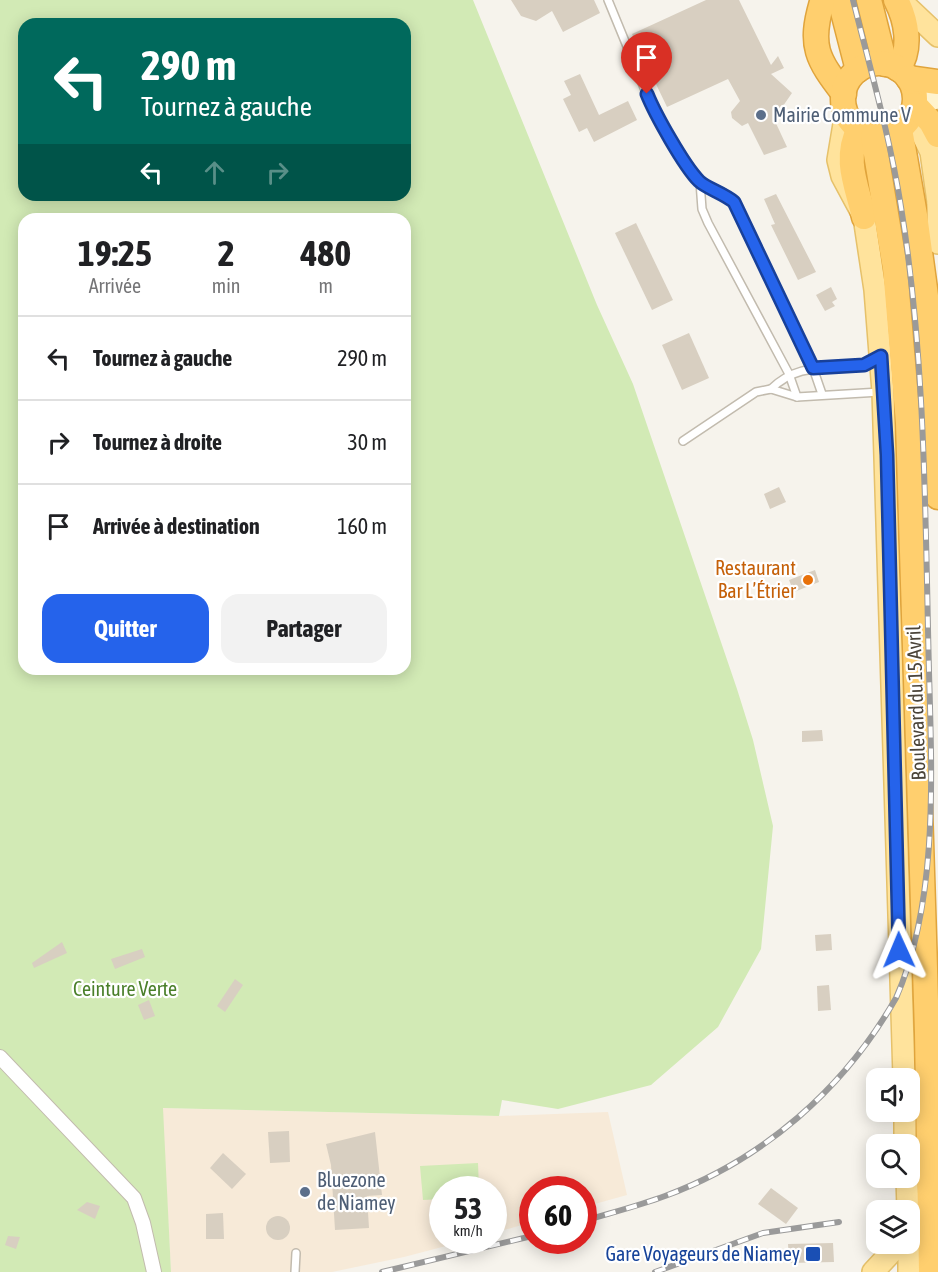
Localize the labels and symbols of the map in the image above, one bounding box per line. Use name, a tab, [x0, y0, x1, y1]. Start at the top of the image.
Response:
pin	[621, 32, 672, 94]
place label: Mairie Commune V	[773, 103, 911, 126]
marker: Mairie Commune V	[754, 108, 768, 122]
place label: Restaurant Bar L’Étrier	[715, 556, 797, 602]
marker: Restaurant Bar L’Étrier	[801, 573, 815, 587]
street label: Boulevard du 15 Avril	[901, 624, 930, 781]
position arrow	[867, 918, 931, 982]
park label: Ceinture Verte	[73, 977, 177, 1000]
place label: Bluezone de Niamey	[317, 1168, 396, 1214]
speed limit sign: 60	[519, 1176, 597, 1254]
marker: Bluezone de Niamey	[298, 1185, 312, 1199]
place label: Gare Voyageurs de Niamey	[605, 1242, 800, 1265]
marker: Gare Voyageurs de Niamey	[804, 1245, 822, 1263]

